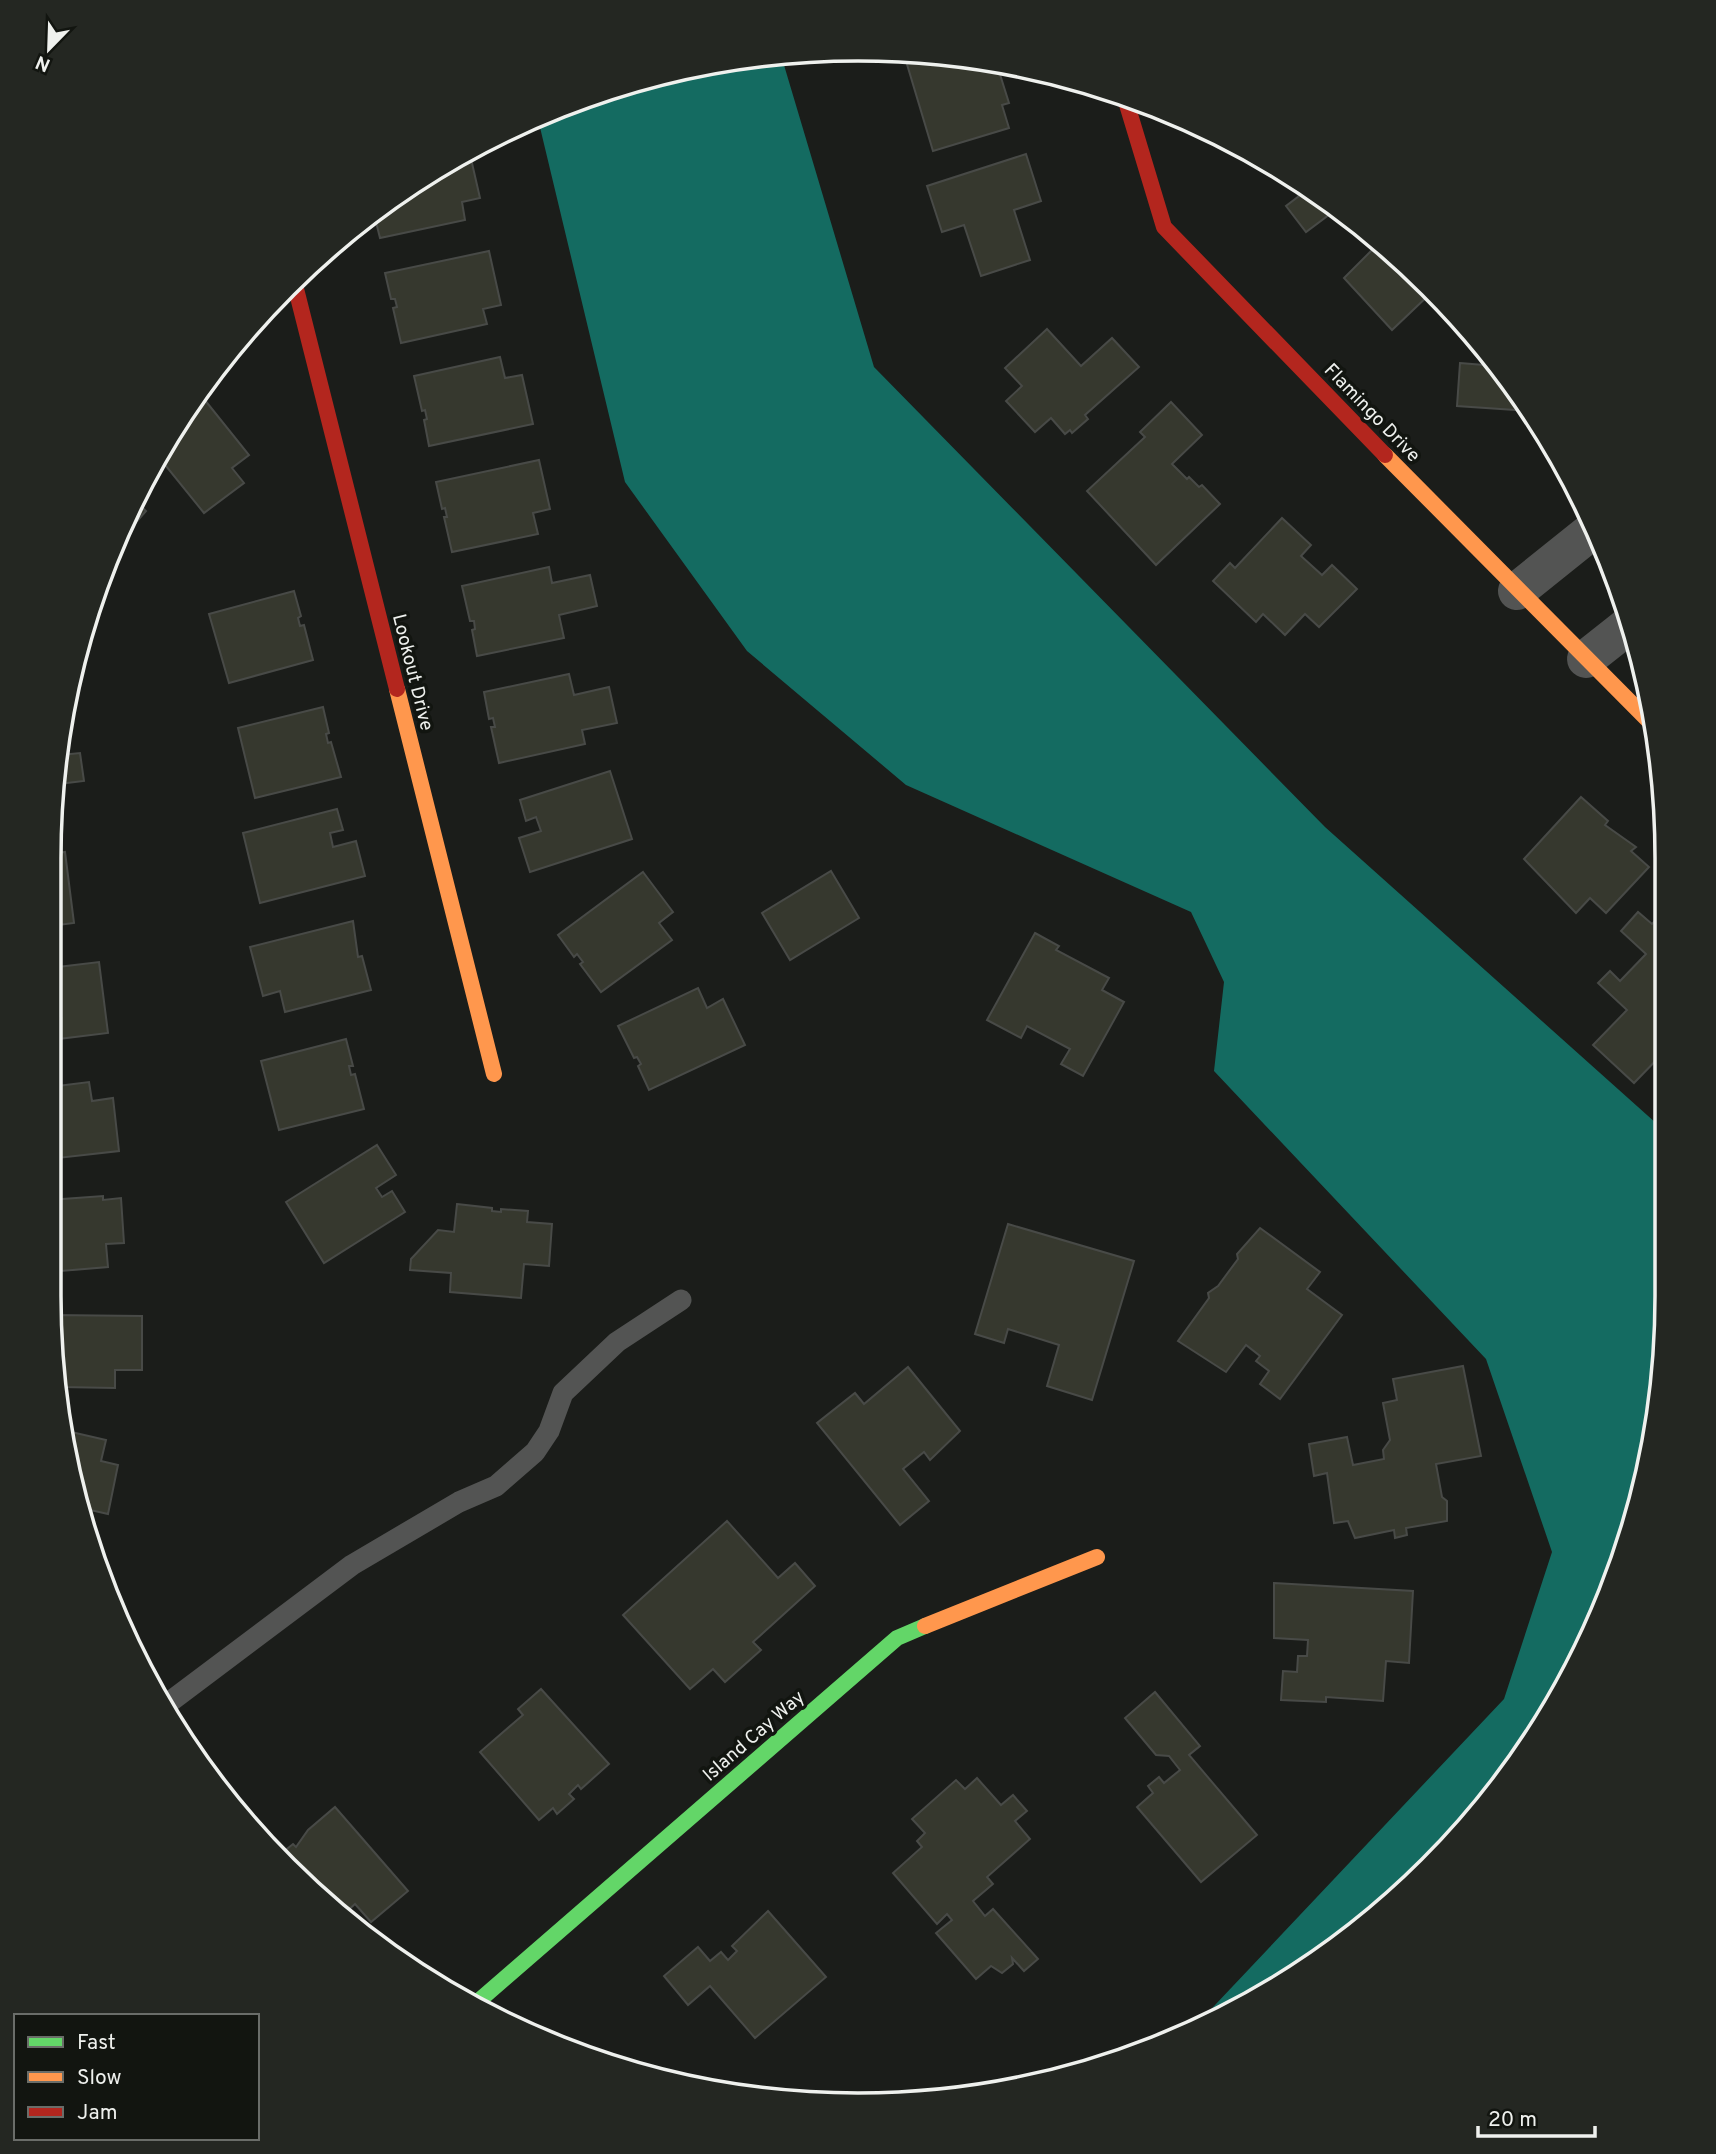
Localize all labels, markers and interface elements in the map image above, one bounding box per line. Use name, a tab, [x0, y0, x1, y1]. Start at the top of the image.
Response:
north arrow	[14, 14, 84, 84]
text: N	[32, 49, 54, 77]
street label: Flamingo Drive	[1318, 359, 1425, 468]
street label: Lookout Drive	[386, 612, 438, 733]
street label: Island Cay Way	[698, 1686, 810, 1787]
legend	[14, 2014, 259, 2140]
text: Fast	[77, 2030, 116, 2057]
text: Slow	[77, 2065, 122, 2092]
scale bar	[1478, 2094, 1595, 2138]
text: Jam	[77, 2100, 118, 2127]
text: 20 m	[1488, 2107, 1537, 2134]

